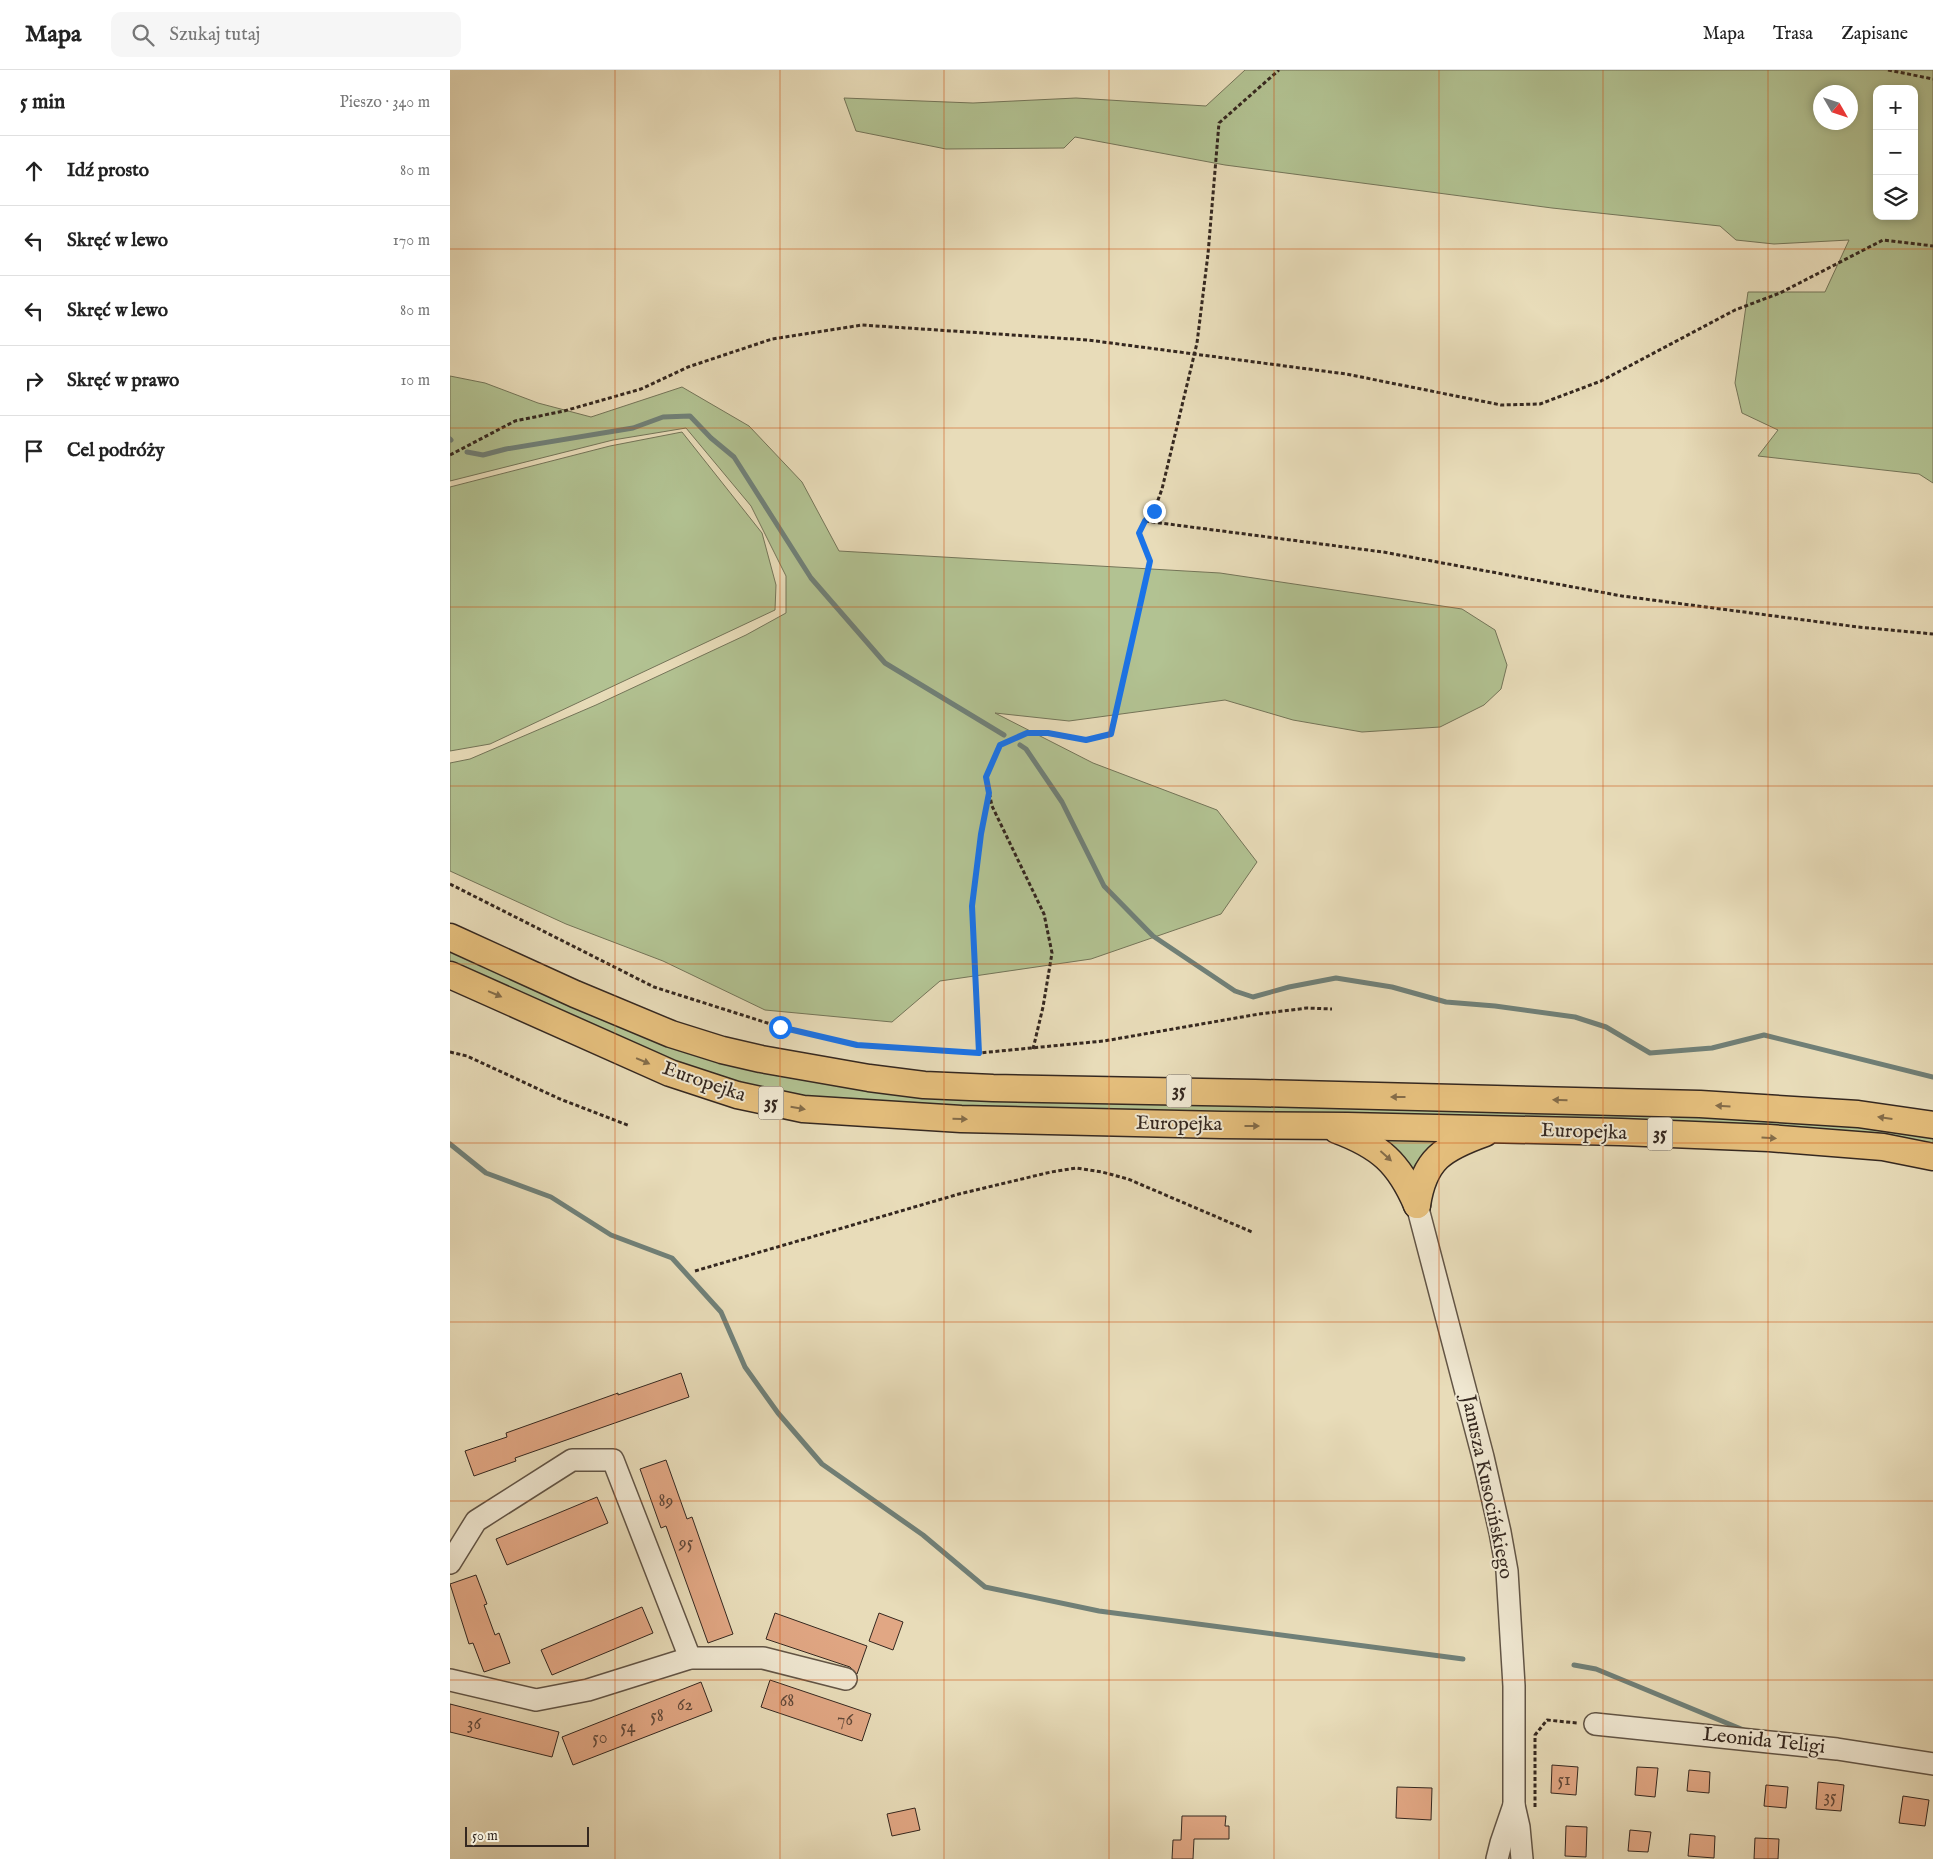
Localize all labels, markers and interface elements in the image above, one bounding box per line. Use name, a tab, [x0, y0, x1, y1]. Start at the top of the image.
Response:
search box	[111, 12, 461, 57]
text: Mapa	[25, 19, 81, 50]
icon: search	[129, 21, 157, 49]
text: Szukaj tutaj	[169, 23, 260, 47]
text: Mapa	[1703, 23, 1745, 46]
text: Trasa	[1773, 23, 1813, 46]
text: Zapisane	[1841, 23, 1908, 46]
north arrow	[1813, 85, 1858, 130]
map controls	[1873, 85, 1918, 220]
button: +	[1873, 85, 1918, 130]
text: 5 min	[20, 89, 65, 116]
text: Pieszo · 340 m	[339, 93, 430, 113]
button: −	[1873, 130, 1918, 175]
icon: ahead	[20, 157, 48, 185]
text: Idź prosto	[67, 159, 149, 183]
text: 80 m	[400, 161, 430, 181]
button: layers	[1873, 175, 1918, 220]
icon: left	[20, 227, 48, 255]
text: Skręć w lewo	[67, 229, 168, 253]
text: 170 m	[393, 231, 430, 251]
icon: left	[20, 297, 48, 325]
text: Skręć w lewo	[67, 299, 168, 323]
text: 80 m	[400, 301, 430, 321]
icon: right	[20, 367, 48, 395]
text: Skręć w prawo	[67, 369, 179, 393]
text: 10 m	[400, 371, 430, 391]
icon: arrive	[20, 437, 48, 465]
text: Cel podróży	[67, 439, 165, 463]
route end	[1143, 500, 1166, 523]
one-way arrow	[488, 991, 502, 999]
route start	[769, 1016, 792, 1039]
street label: Europejka	[659, 1056, 749, 1108]
one-way arrow	[636, 1057, 651, 1065]
road number: 35	[1166, 1074, 1192, 1108]
road number: 35	[758, 1086, 784, 1120]
one-way arrow	[1390, 1092, 1406, 1100]
one-way arrow	[1552, 1096, 1568, 1104]
one-way arrow	[1715, 1101, 1731, 1109]
one-way arrow	[790, 1105, 806, 1113]
street label: Europejka	[1136, 1111, 1223, 1137]
one-way arrow	[1876, 1113, 1892, 1121]
one-way arrow	[952, 1116, 968, 1124]
street label: Europejka	[1540, 1118, 1628, 1146]
road number: 35	[1648, 1118, 1672, 1150]
one-way arrow	[1244, 1122, 1260, 1130]
one-way arrow	[1762, 1135, 1778, 1143]
one-way arrow	[1379, 1150, 1391, 1162]
street label: Janusza Kusocińskiego	[1455, 1391, 1519, 1581]
house number: 89	[659, 1490, 673, 1513]
house number: 95	[678, 1532, 694, 1555]
house number: 68	[780, 1690, 794, 1713]
house number: 62	[677, 1694, 693, 1717]
house number: 58	[650, 1705, 664, 1728]
house number: 76	[837, 1709, 853, 1732]
house number: 36	[467, 1713, 482, 1736]
house number: 54	[620, 1716, 636, 1739]
street label: Leonida Teligi	[1702, 1722, 1826, 1760]
house number: 50	[592, 1727, 608, 1750]
house number: 51	[1557, 1769, 1571, 1792]
house number: 35	[1823, 1786, 1837, 1809]
scale bar	[465, 1824, 589, 1847]
text: 50 m	[472, 1827, 498, 1845]

